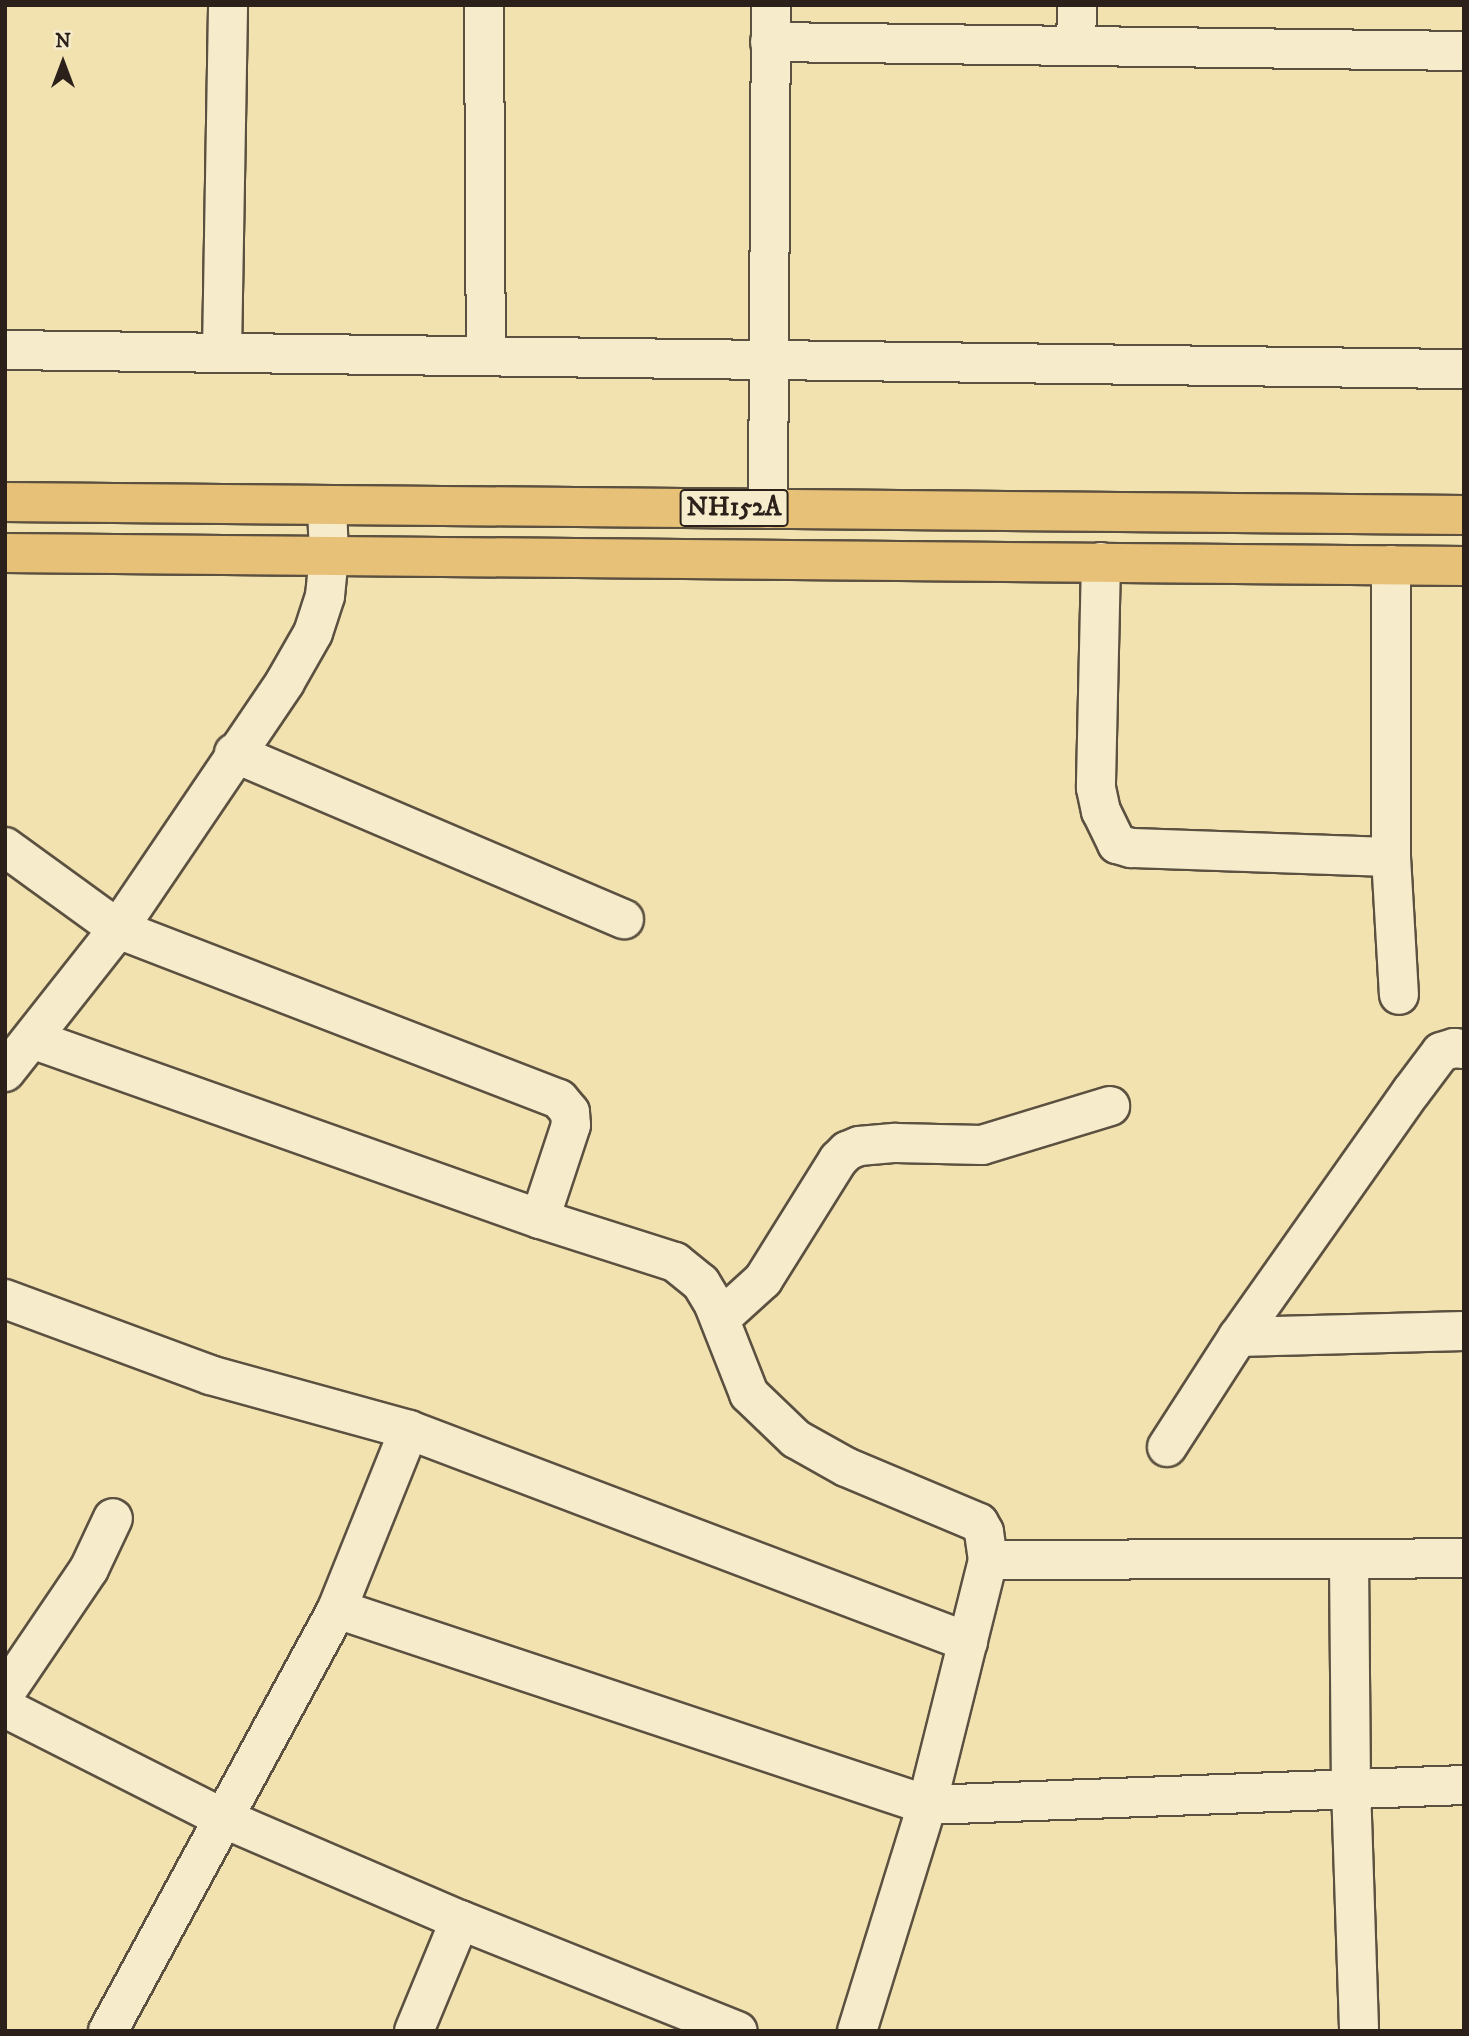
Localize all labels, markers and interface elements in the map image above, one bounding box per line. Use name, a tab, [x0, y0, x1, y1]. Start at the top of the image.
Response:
north arrow	[28, 28, 98, 98]
text: N	[55, 30, 71, 53]
road number: NH152A	[678, 486, 790, 530]

